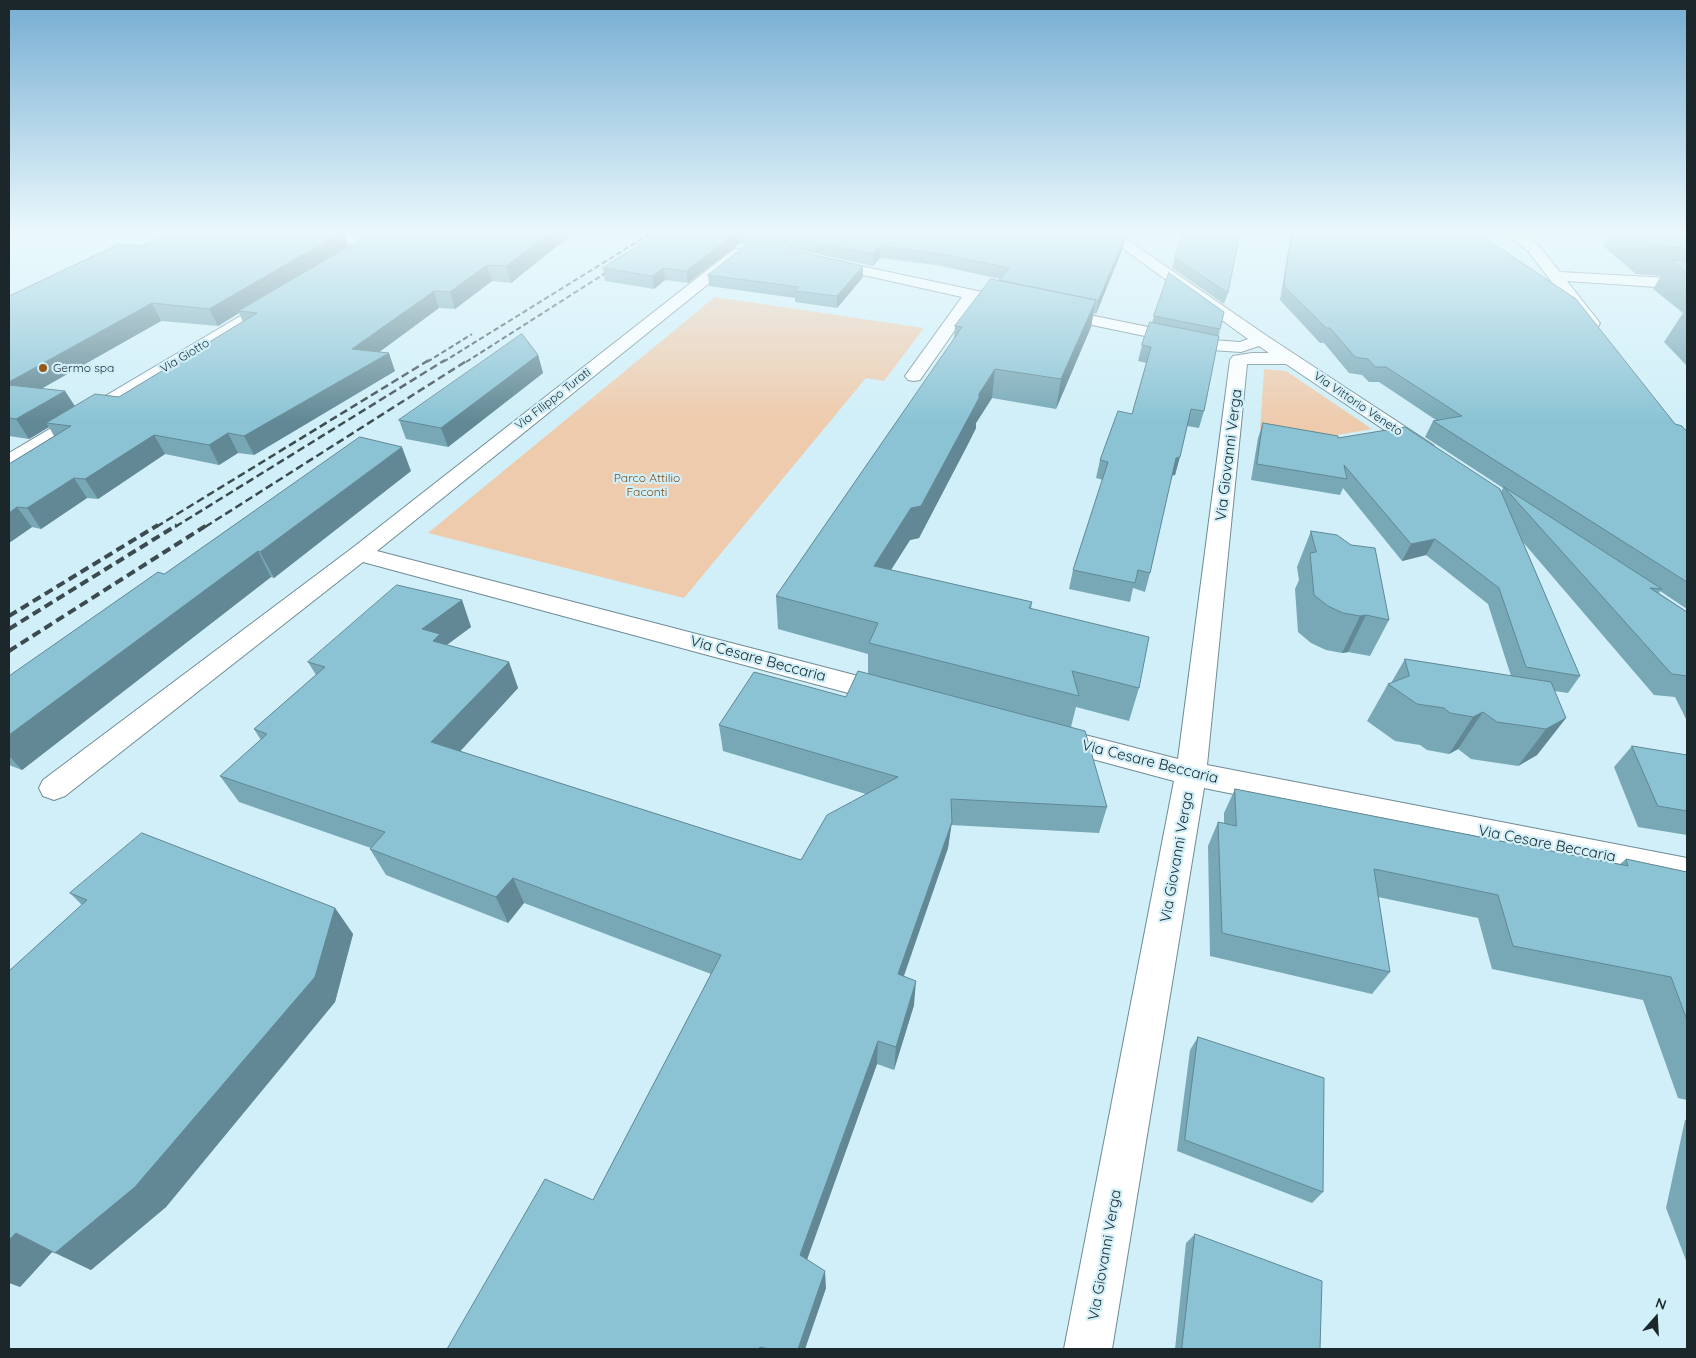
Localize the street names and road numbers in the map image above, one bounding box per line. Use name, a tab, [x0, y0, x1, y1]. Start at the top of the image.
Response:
street label: Via Giotto	[158, 336, 212, 376]
street label: Via Filippo Turati	[512, 365, 594, 433]
street label: Via Vittorio Veneto	[1311, 369, 1405, 439]
street label: Via Giovanni Verga	[1212, 388, 1246, 522]
street label: Via Cesare Beccaria	[688, 632, 828, 686]
street label: Via Cesare Beccaria	[1080, 736, 1220, 788]
street label: Via Giovanni Verga	[1157, 790, 1197, 924]
street label: Via Cesare Beccaria	[1477, 822, 1617, 866]
street label: Via Giovanni Verga	[1085, 1188, 1125, 1322]

